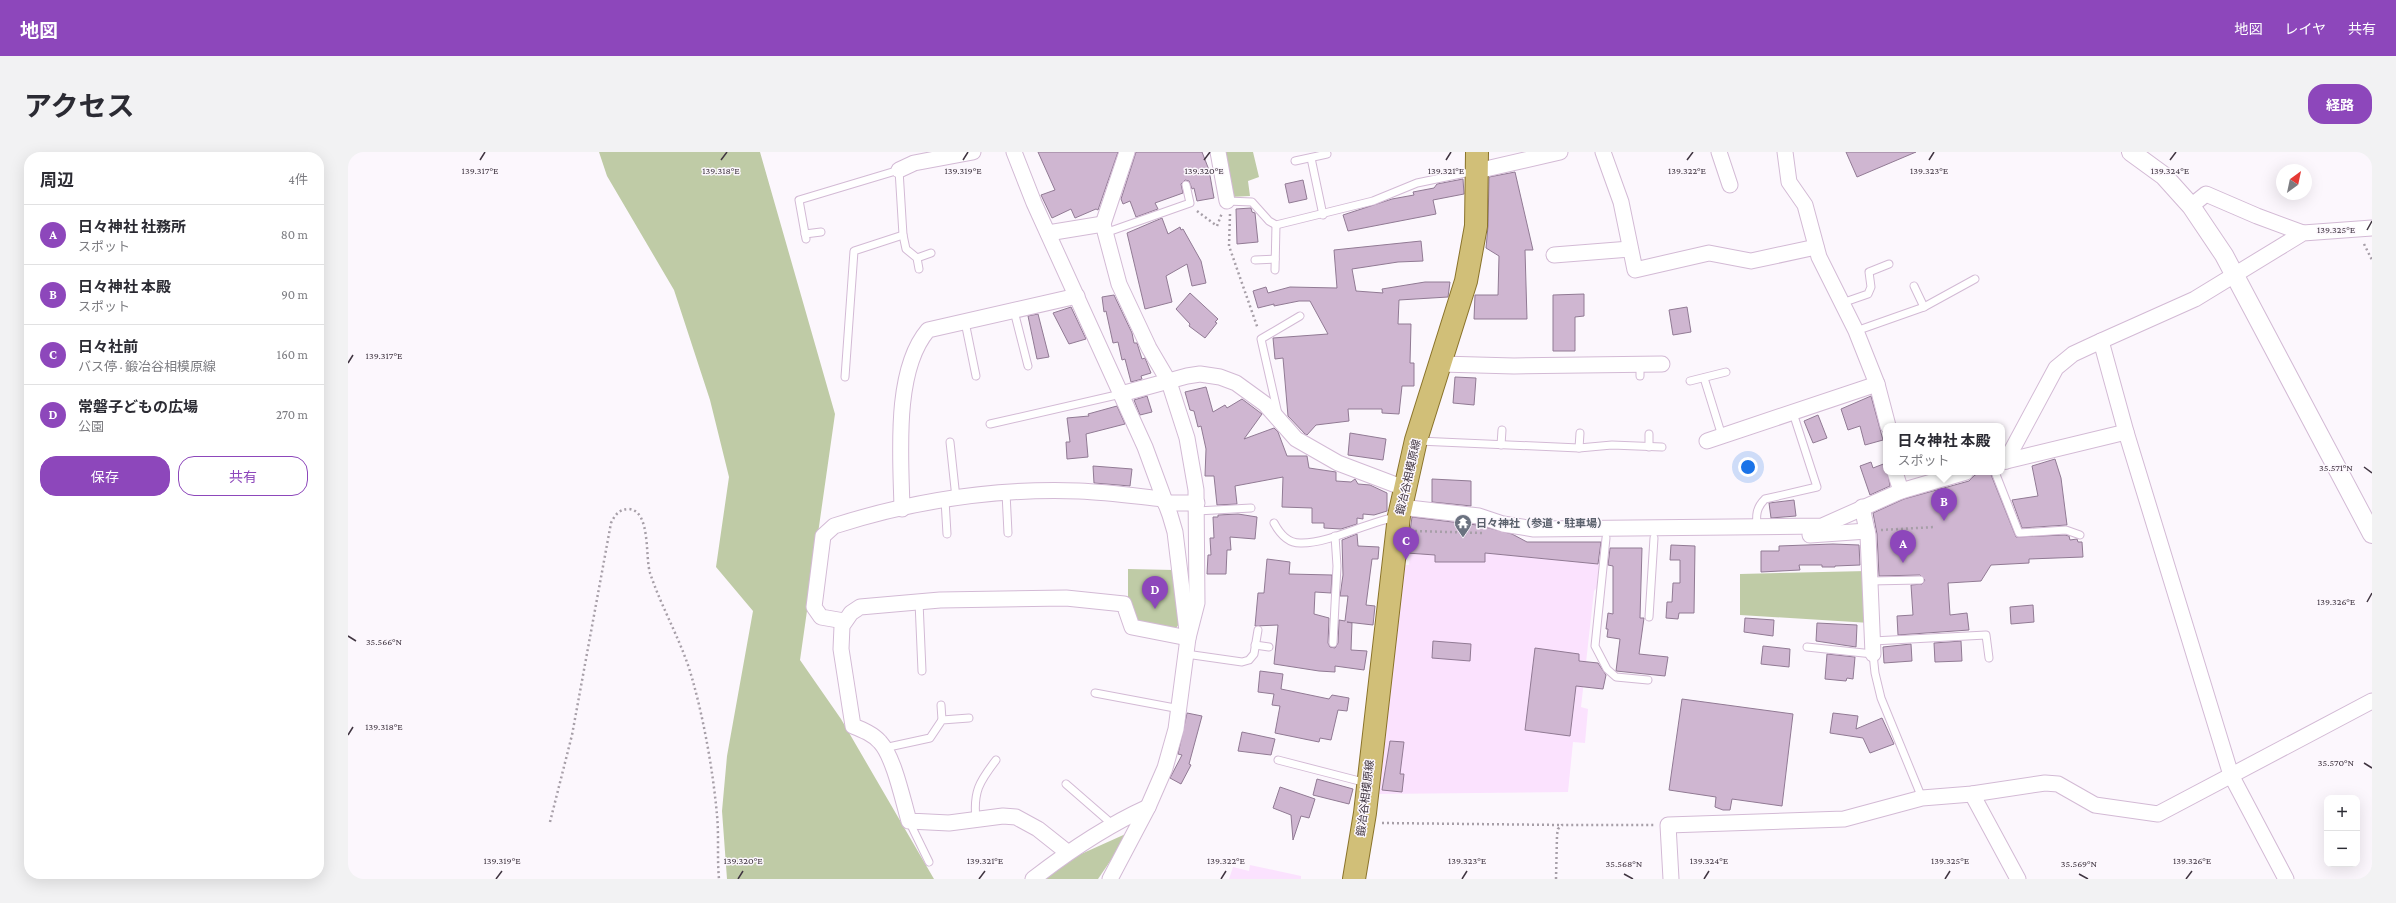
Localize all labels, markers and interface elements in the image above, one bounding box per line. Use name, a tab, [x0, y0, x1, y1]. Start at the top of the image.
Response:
text: 地図	[20, 20, 58, 41]
text: 地図	[2234, 21, 2262, 37]
text: レイヤ	[2284, 21, 2326, 37]
text: 共有	[2348, 21, 2376, 37]
button: 経路	[2308, 84, 2372, 124]
text: アクセス	[24, 91, 135, 122]
north arrow	[2276, 164, 2312, 200]
text: 139.317°E	[462, 165, 499, 176]
text: 139.318°E	[702, 165, 740, 176]
text: 139.319°E	[944, 165, 982, 176]
text: 139.320°E	[1184, 165, 1224, 176]
text: 139.321°E	[1428, 165, 1465, 176]
text: 139.322°E	[1668, 165, 1707, 176]
text: 139.323°E	[1910, 165, 1949, 176]
text: 139.324°E	[2151, 165, 2190, 176]
text: 周辺	[40, 171, 74, 190]
text: 4件	[288, 172, 308, 187]
text: 日々神社 社務所	[78, 219, 186, 235]
text: 139.325°E	[2317, 224, 2356, 235]
text: A	[49, 227, 57, 242]
text: 80 m	[281, 227, 308, 242]
text: スポット	[78, 239, 130, 254]
text: 日々神社 本殿	[78, 279, 171, 295]
text: B	[49, 287, 57, 302]
text: 90 m	[281, 287, 308, 302]
text: スポット	[78, 299, 130, 314]
text: 日々社前	[78, 339, 138, 355]
text: C	[49, 347, 57, 362]
text: 160 m	[277, 347, 308, 362]
text: 139.317°E	[366, 350, 403, 361]
text: バス停 · 鍛冶谷相模原線	[78, 359, 216, 374]
text: 常磐子どもの広場	[78, 399, 198, 415]
text: D	[49, 407, 57, 422]
text: 270 m	[276, 407, 308, 422]
text: 公園	[78, 419, 104, 434]
popup	[1883, 423, 2005, 475]
text: 日々神社 本殿	[1898, 433, 1990, 449]
street label: 鍛冶谷相模原線	[1393, 438, 1423, 516]
text: スポット	[1898, 453, 1950, 468]
button: 保存	[40, 456, 170, 496]
button: 共有	[178, 456, 308, 496]
your location	[1738, 457, 1758, 477]
text: 35.571°N	[2319, 462, 2353, 473]
pin: B	[1931, 488, 1957, 521]
temple icon: 日々神社（参道・駐車場）	[1453, 513, 1473, 538]
place label: 日々神社（参道・駐車場）	[1476, 517, 1608, 529]
pin: C	[1393, 527, 1419, 560]
pin: A	[1890, 530, 1916, 563]
pin: D	[1142, 576, 1168, 609]
text: 139.326°E	[2317, 596, 2356, 607]
text: 35.566°N	[366, 636, 403, 647]
text: 139.318°E	[365, 721, 403, 732]
text: 35.570°N	[2318, 757, 2355, 768]
street label: 鍛冶谷相模原線	[1354, 759, 1376, 837]
map controls	[2324, 795, 2360, 867]
button: +	[2324, 795, 2360, 831]
button: −	[2324, 831, 2360, 867]
text: 139.319°E	[483, 855, 521, 866]
text: 139.320°E	[723, 855, 763, 866]
text: 139.321°E	[967, 855, 1004, 866]
text: 139.322°E	[1207, 855, 1246, 866]
text: 139.323°E	[1448, 855, 1487, 866]
text: 139.324°E	[1690, 855, 1729, 866]
text: 139.325°E	[1931, 855, 1970, 866]
text: 139.326°E	[2173, 855, 2212, 866]
text: 35.568°N	[1606, 858, 1643, 869]
text: 35.569°N	[2061, 858, 2098, 869]

